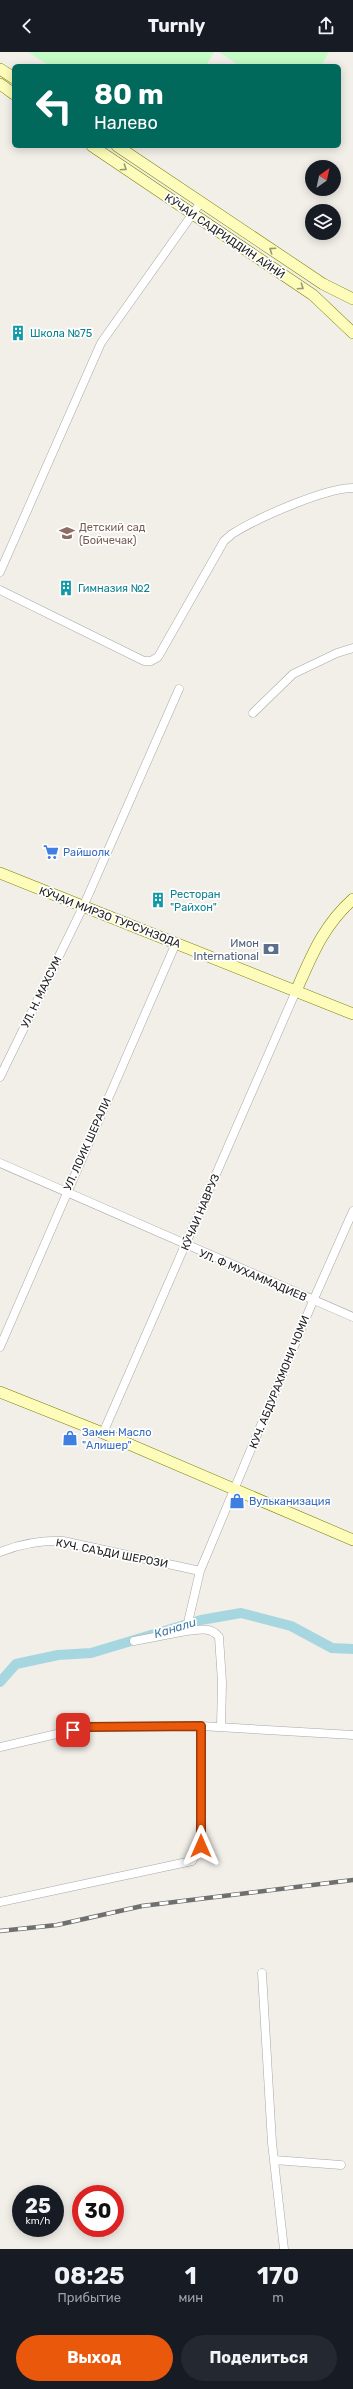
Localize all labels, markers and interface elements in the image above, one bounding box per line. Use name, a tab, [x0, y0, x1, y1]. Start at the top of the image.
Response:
icon: back	[16, 15, 38, 37]
text: Turnly	[148, 15, 205, 37]
icon: share	[315, 15, 337, 37]
text: 80 m	[94, 78, 164, 111]
icon: left	[28, 80, 80, 132]
text: Налево	[94, 112, 158, 134]
north arrow	[305, 160, 341, 196]
map controls	[305, 160, 341, 240]
one-way arrow	[120, 163, 127, 171]
street label: КӮЧАИ САДРИДДИН АЙНӢ	[162, 191, 287, 282]
button: layers	[305, 204, 341, 240]
one-way arrow	[269, 247, 276, 254]
one-way arrow	[297, 283, 304, 290]
building icon: Школа №75	[9, 324, 27, 342]
place label: Школа №75	[30, 327, 93, 340]
place label: Детский сад (Бойчечак)	[79, 521, 146, 547]
school or university icon: Детский сад (Бойчечак)	[58, 524, 76, 542]
building icon: Гимназия №2	[57, 579, 75, 597]
place label: Гимназия №2	[78, 582, 150, 595]
supermarket icon: Райшолк	[42, 843, 60, 861]
place label: Райшолк	[63, 846, 110, 859]
street label: КӮЧАИ МИРЗО ТУРСУНЗОДА	[37, 884, 183, 951]
place label: Ресторан "Райхон"	[170, 888, 221, 914]
building icon: Ресторан "Райхон"	[149, 891, 167, 909]
place label: Имон International	[193, 937, 259, 963]
bank icon: Имон International	[262, 940, 280, 958]
street label: УЛ. Н. МАХСУМ	[18, 954, 64, 1030]
street label: УЛ. ЛОИК ШЕРАЛИ	[61, 1096, 114, 1192]
street label: КӮЧАИ НАВРУЗ	[178, 1172, 223, 1252]
street label: УЛ. Ф МУХАММАДИЕВ	[197, 1247, 309, 1304]
street label: КУЧ. АБДУРАХМОНИ ЧОМИ	[247, 1314, 312, 1451]
place label: Замен Масло "Алишер"	[82, 1426, 152, 1452]
shop icon: Замен Масло "Алишер"	[61, 1429, 79, 1447]
shop icon: Вульканизация	[228, 1492, 246, 1510]
place label: Вульканизация	[249, 1495, 331, 1508]
street label: КУЧ. САЪДИ ШЕРОЗИ	[55, 1536, 169, 1571]
water label: Канали	[152, 1615, 198, 1641]
pin	[56, 1713, 90, 1747]
icon: arrive	[62, 1719, 84, 1741]
position arrow	[180, 1825, 222, 1867]
speed limit sign: 30	[72, 2185, 124, 2237]
text: 25	[25, 2194, 51, 2218]
text: km/h	[26, 2215, 50, 2227]
text: 08:25	[54, 2262, 125, 2290]
text: 1	[185, 2262, 197, 2290]
text: 170	[257, 2262, 299, 2290]
text: Прибытие	[57, 2290, 121, 2305]
text: мин	[178, 2290, 203, 2305]
text: m	[272, 2290, 284, 2305]
button: Выход	[16, 2335, 173, 2381]
button: Поделиться	[181, 2335, 337, 2381]

